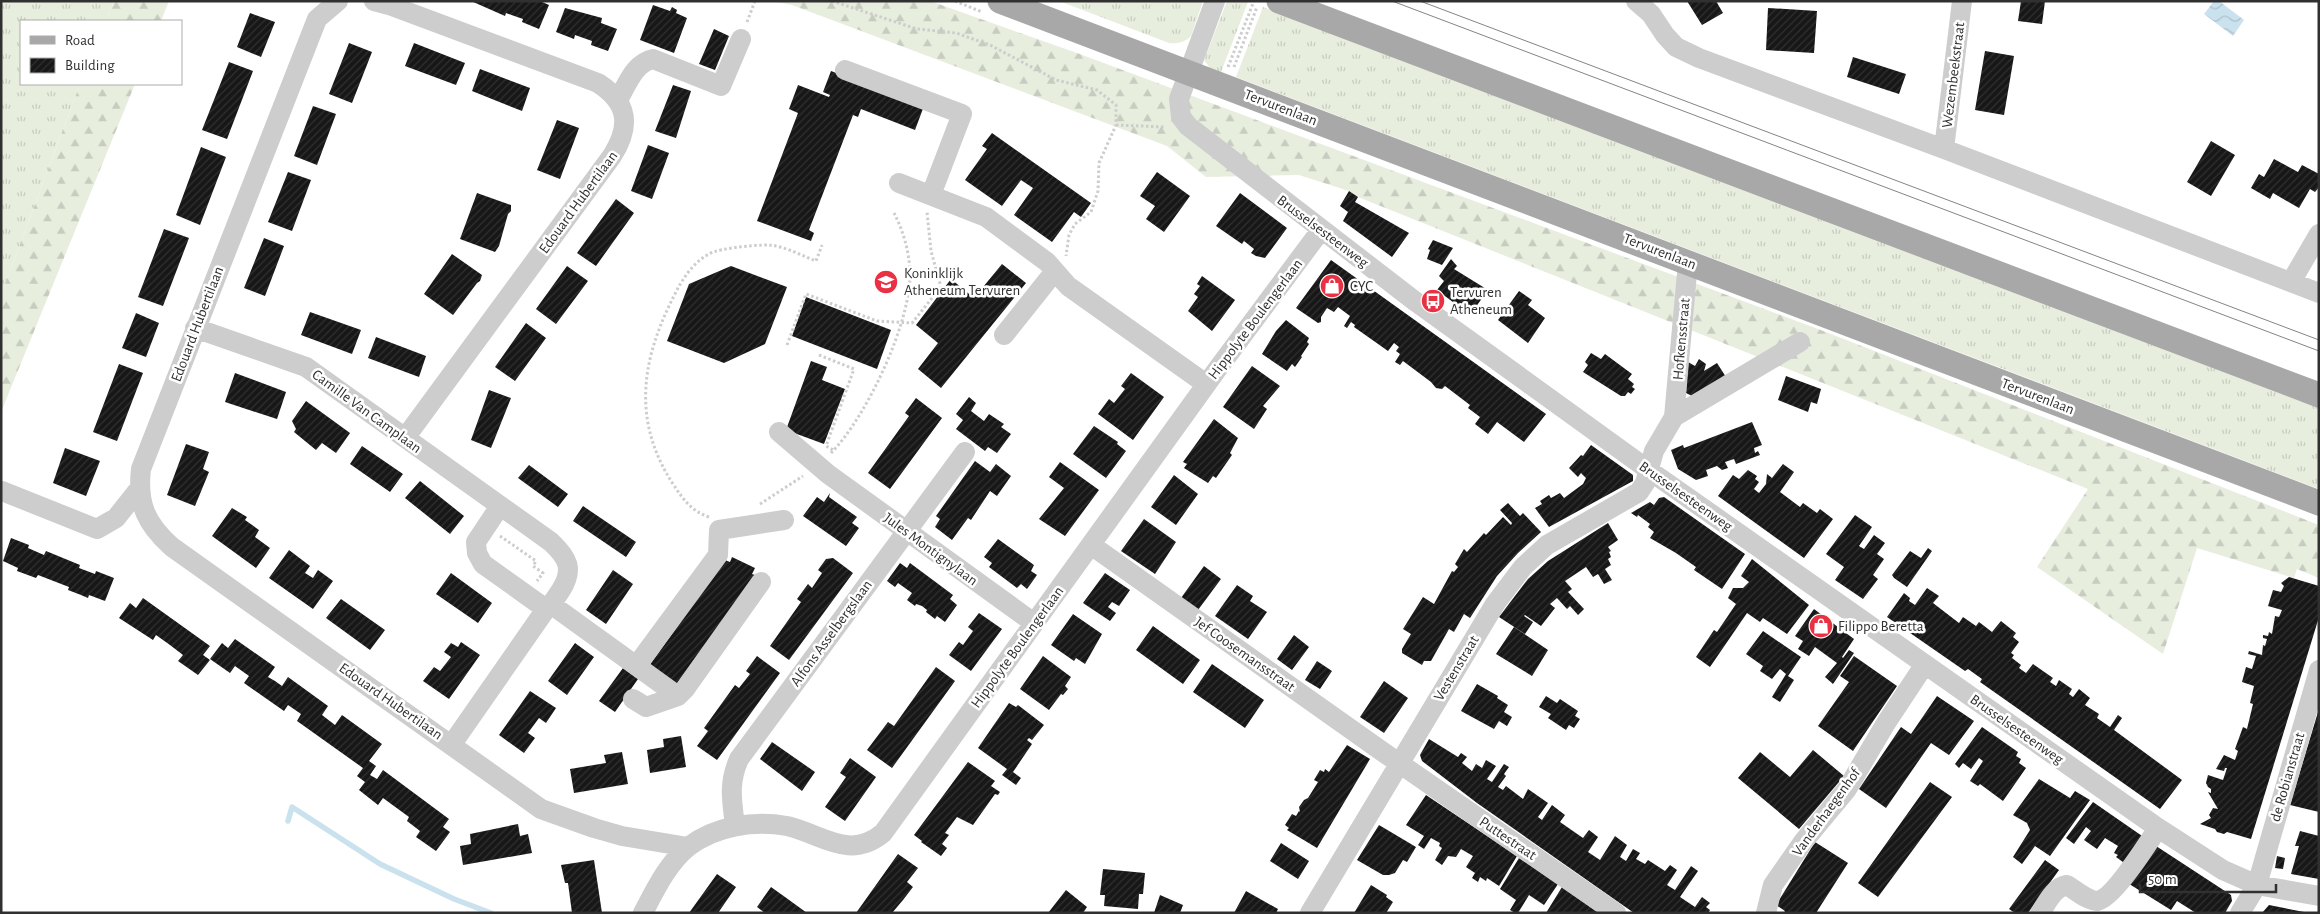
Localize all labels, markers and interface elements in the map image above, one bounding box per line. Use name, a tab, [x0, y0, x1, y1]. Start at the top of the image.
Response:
legend	[20, 20, 182, 85]
street label: Wezembeekstraat	[1940, 21, 1967, 129]
text: Road	[65, 33, 95, 48]
text: Building	[65, 58, 115, 73]
street label: Tervurenlaan	[1242, 87, 1319, 128]
street label: Edouard Hubertilaan	[536, 148, 620, 256]
street label: Brusselsesteenweg	[1274, 192, 1372, 271]
street label: Tervurenlaan	[1621, 231, 1698, 272]
street label: Hippolyte Boulengerlaan	[1205, 256, 1305, 382]
street label: Edouard Hubertilaan	[169, 264, 226, 384]
place label: Koninklijk Atheneum Tervuren	[904, 266, 1020, 298]
school or university icon: Koninklijk Atheneum Tervuren	[873, 269, 899, 295]
shop icon: CYC	[1319, 273, 1345, 299]
place label: CYC	[1350, 279, 1373, 294]
place label: Tervuren Atheneum	[1450, 285, 1512, 317]
bus stop icon: Tervuren Atheneum	[1420, 288, 1446, 314]
street label: Hofkensstraat	[1670, 297, 1693, 381]
street label: Camille Van Camplaan	[309, 367, 424, 456]
street label: Tervurenlaan	[1999, 376, 2076, 417]
street label: Brusselsesteenweg	[1636, 459, 1736, 534]
street label: Jules Montignylaan	[881, 510, 980, 588]
street label: Alfons Asselbergslaan	[788, 577, 875, 689]
street label: Hippolyte Boulengerlaan	[968, 584, 1066, 711]
shop icon: Filippo Beretta	[1808, 613, 1834, 639]
street label: Jef Coosemansstraat	[1192, 614, 1298, 695]
place label: Filippo Beretta	[1838, 619, 1924, 634]
street label: Vestenstraat	[1431, 633, 1482, 703]
street label: Edouard Hubertilaan	[336, 660, 445, 743]
street label: Brusselsesteenweg	[1967, 692, 2067, 767]
street label: de Robianstraat	[2268, 731, 2307, 823]
street label: Vanderhaegenhof	[1790, 764, 1864, 859]
street label: Puttestraat	[1476, 814, 1539, 863]
scale bar	[2140, 862, 2276, 894]
text: 50 m	[2148, 872, 2177, 887]

